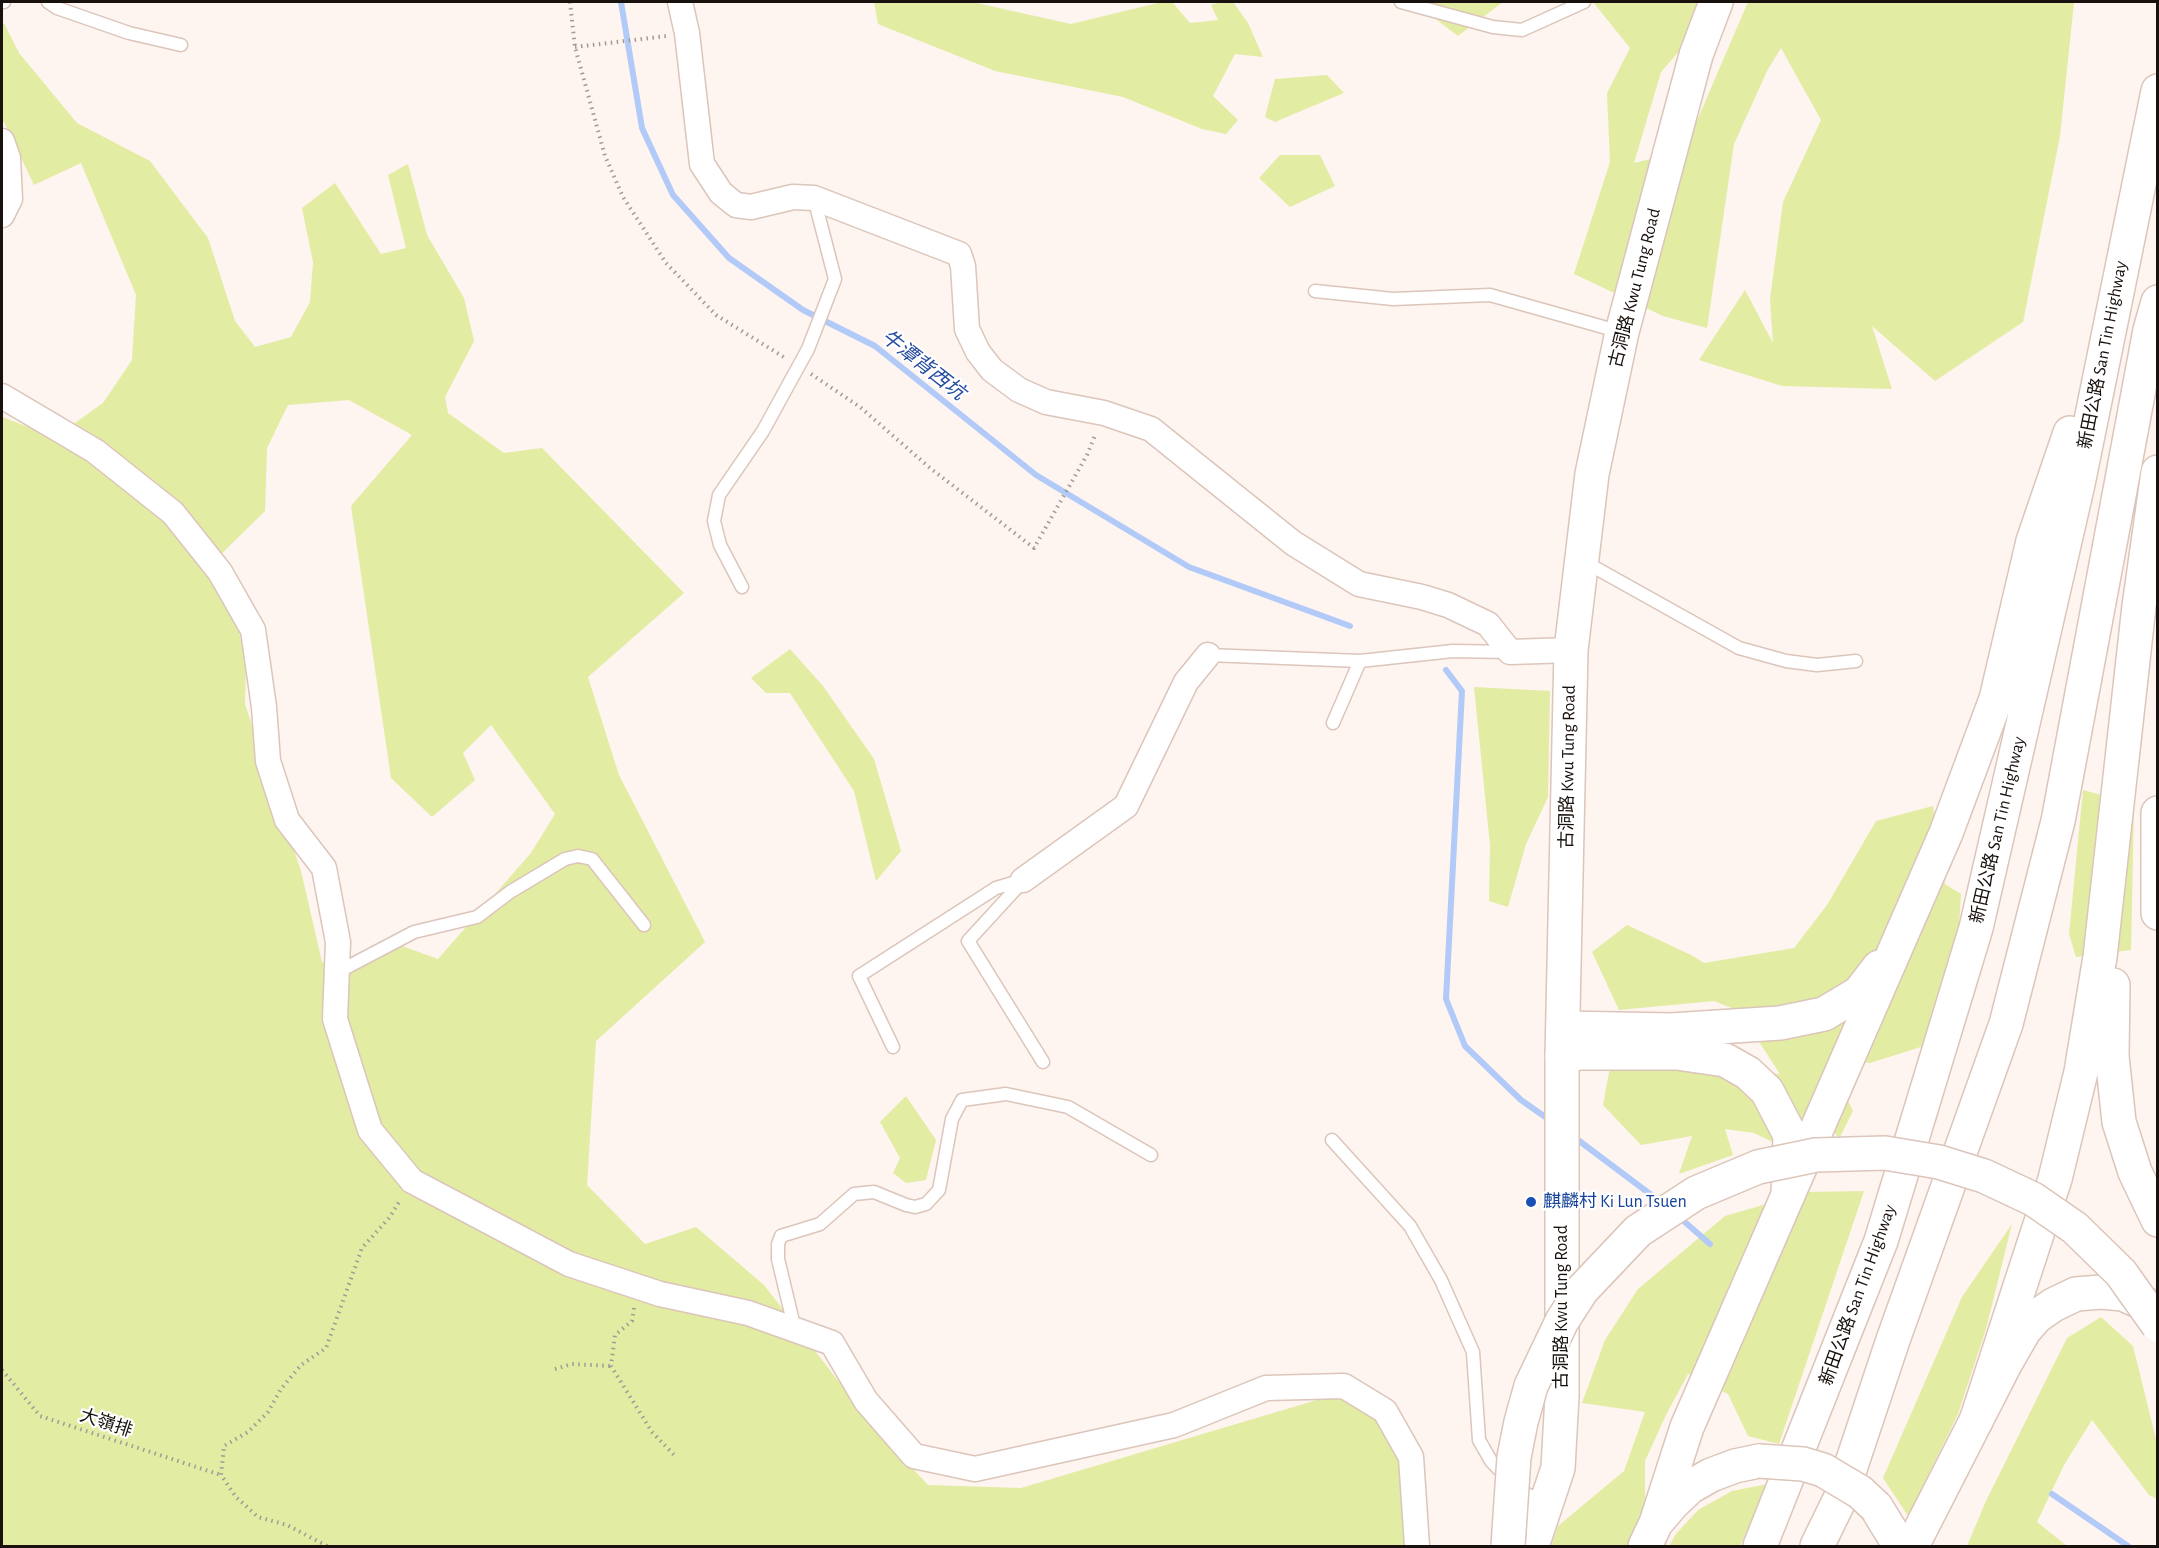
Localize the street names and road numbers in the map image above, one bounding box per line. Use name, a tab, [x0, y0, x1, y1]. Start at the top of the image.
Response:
street label: 古洞路 Kwu Tung Road	[1605, 206, 1665, 370]
street label: 新田公路 San Tin Highway	[2074, 259, 2132, 451]
street label: 古洞路 Kwu Tung Road	[1556, 685, 1580, 849]
street label: 新田公路 San Tin Highway	[1966, 735, 2030, 925]
street label: 新田公路 San Tin Highway	[1815, 1202, 1901, 1388]
street label: 古洞路 Kwu Tung Road	[1551, 1225, 1573, 1389]
street label: 大嶺排	[77, 1404, 135, 1442]

